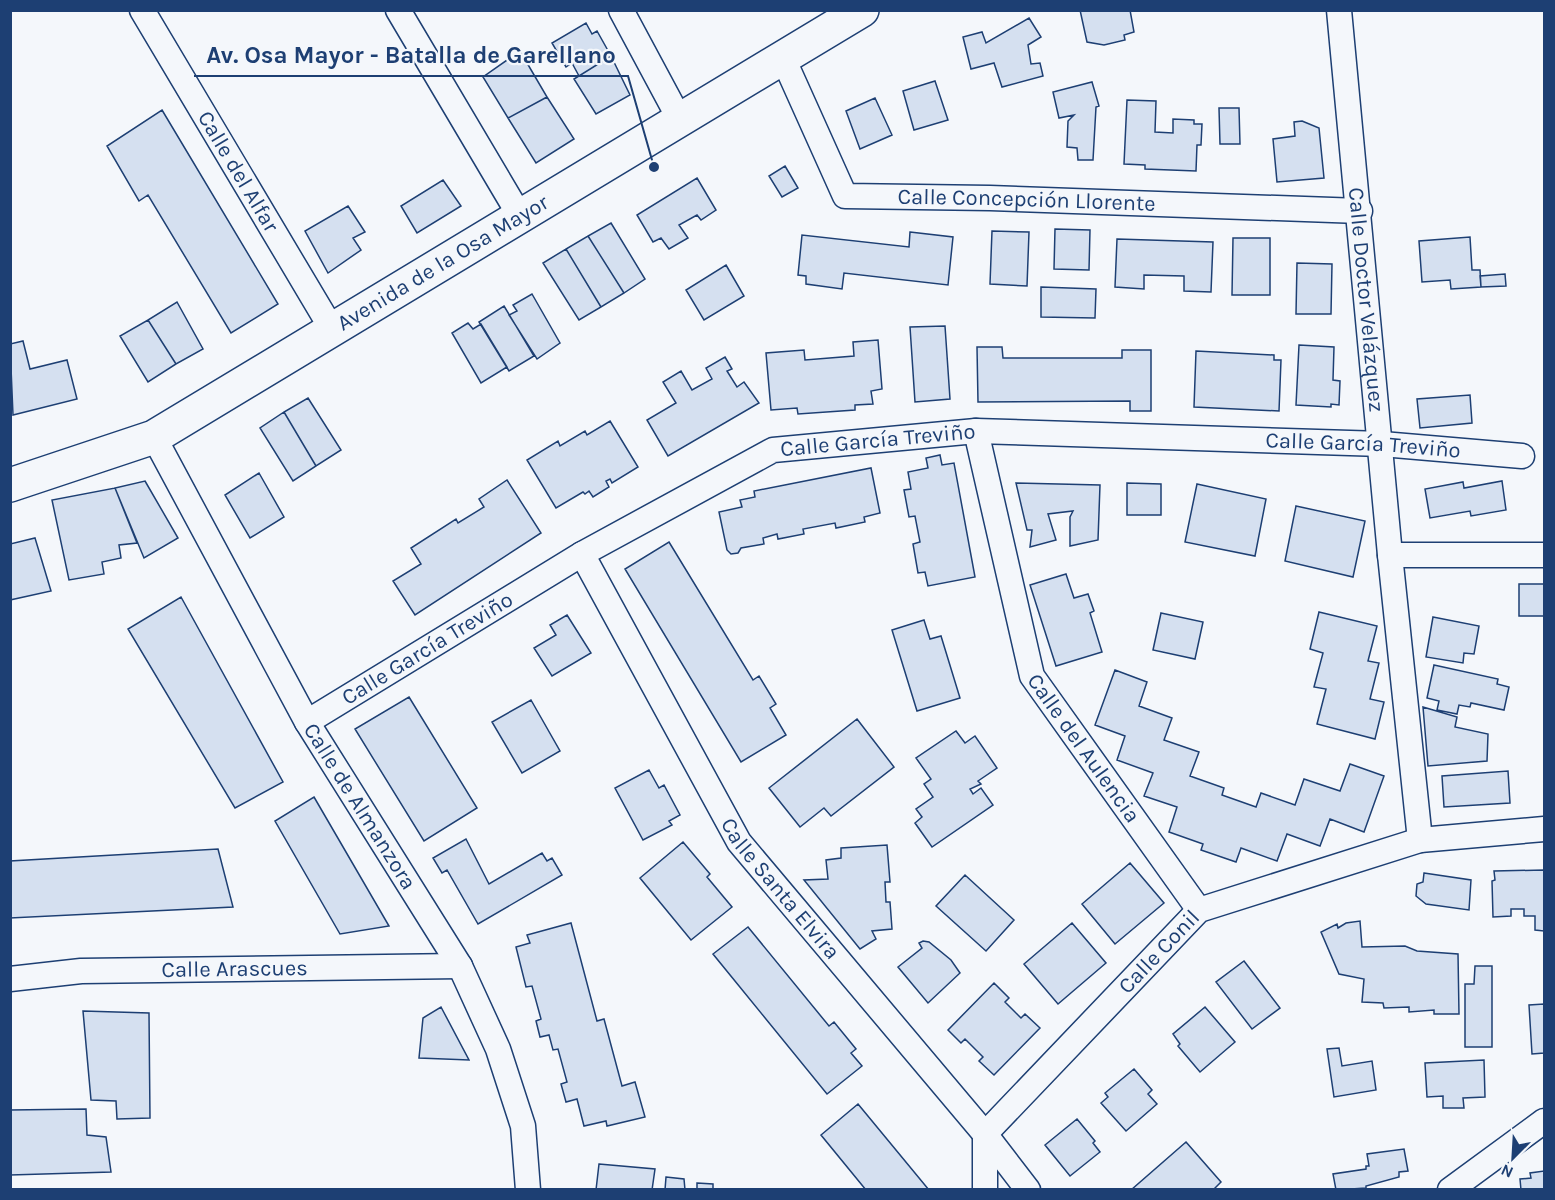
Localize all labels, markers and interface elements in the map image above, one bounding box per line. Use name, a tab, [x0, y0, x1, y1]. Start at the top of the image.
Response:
callout: Av. Osa Mayor - Batalla de Garellano	[194, 34, 628, 76]
text: Av. Osa Mayor - Batalla de Garellano	[206, 41, 616, 69]
street label: Calle del Alfar	[192, 106, 284, 237]
street label: Calle Concepción Llorente	[898, 184, 1156, 217]
street label: Calle Doctor Velázquez	[1343, 186, 1390, 413]
street label: Avenida de la Osa Mayor	[332, 189, 553, 336]
street label: Calle García Treviño	[779, 418, 976, 462]
street label: Calle García Treviño	[1265, 427, 1462, 464]
street label: Calle García Treviño	[337, 586, 518, 711]
street label: Calle del Aulencia	[1022, 669, 1146, 828]
street label: Calle de Almanzora	[298, 718, 422, 894]
street label: Calle Santa Elvira	[715, 813, 845, 965]
street label: Calle Conil	[1113, 904, 1205, 999]
street label: Calle Arascues	[161, 955, 308, 983]
north arrow	[1483, 1128, 1543, 1188]
text: N	[1498, 1160, 1516, 1182]

